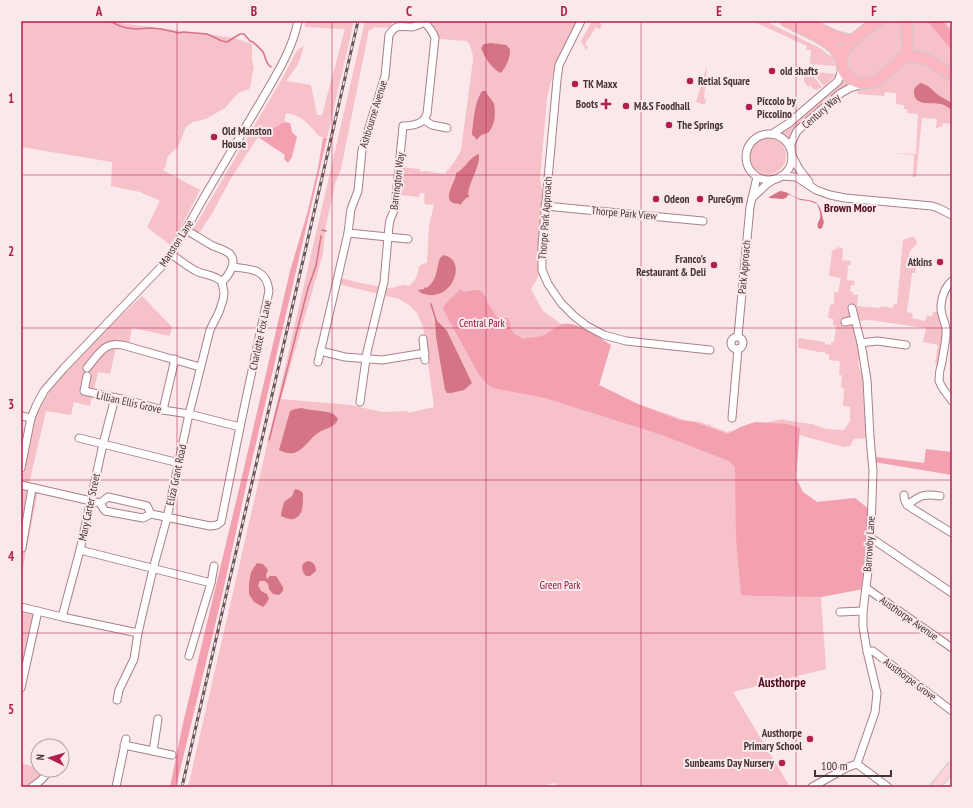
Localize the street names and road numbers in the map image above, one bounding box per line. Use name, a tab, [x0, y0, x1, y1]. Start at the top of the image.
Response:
street label: Ashbourne Avenue	[356, 78, 390, 150]
street label: Century Way	[799, 90, 844, 132]
street label: Barrington Way	[387, 151, 408, 211]
street label: Thorpe Park Approach	[535, 176, 555, 260]
street label: Thorpe Park View	[591, 203, 658, 223]
street label: Manston Lane	[156, 217, 197, 269]
street label: Park Approach	[735, 239, 753, 294]
street label: Charlotte Fox Lane	[246, 298, 274, 371]
street label: Lillian Ellis Grove	[95, 388, 163, 416]
street label: Eliza Grant Road	[163, 443, 189, 507]
street label: Mary Carter Street	[75, 472, 103, 542]
street label: Barrowby Lane	[860, 515, 878, 572]
street label: Austhorpe Avenue	[877, 593, 941, 644]
street label: Austhorpe Grove	[881, 654, 940, 704]

